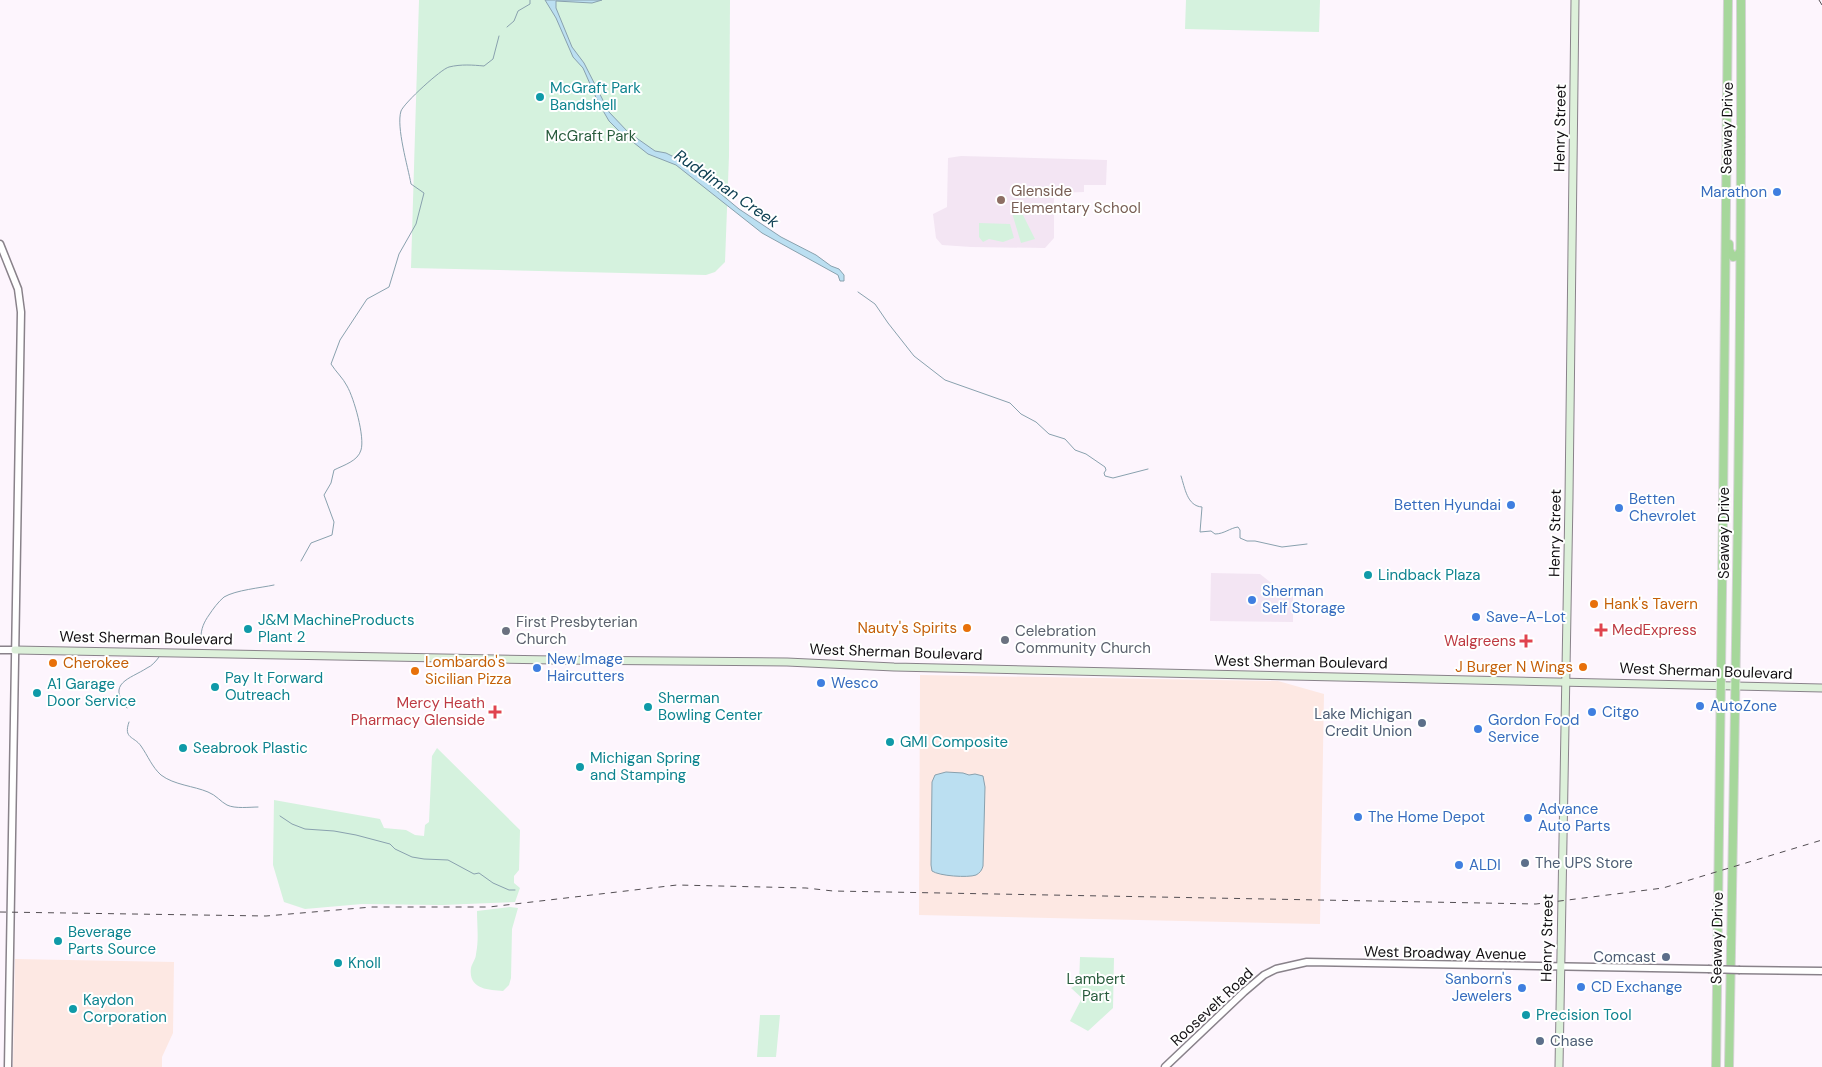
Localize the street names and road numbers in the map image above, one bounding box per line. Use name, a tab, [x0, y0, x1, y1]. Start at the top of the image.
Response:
street label: Seaway Drive	[1716, 82, 1738, 174]
street label: Henry Street	[1549, 84, 1571, 172]
street label: Seaway Drive	[1714, 487, 1734, 579]
street label: Henry Street	[1544, 489, 1566, 577]
street label: West Sherman Boulevard	[59, 626, 233, 650]
street label: West Sherman Boulevard	[809, 639, 983, 665]
street label: West Sherman Boulevard	[1214, 650, 1388, 674]
street label: West Sherman Boulevard	[1619, 658, 1793, 684]
street label: Seaway Drive	[1706, 892, 1728, 984]
street label: Henry Street	[1536, 894, 1558, 982]
street label: West Broadway Avenue	[1364, 942, 1526, 964]
street label: Roosevelt Road	[1166, 963, 1258, 1051]

